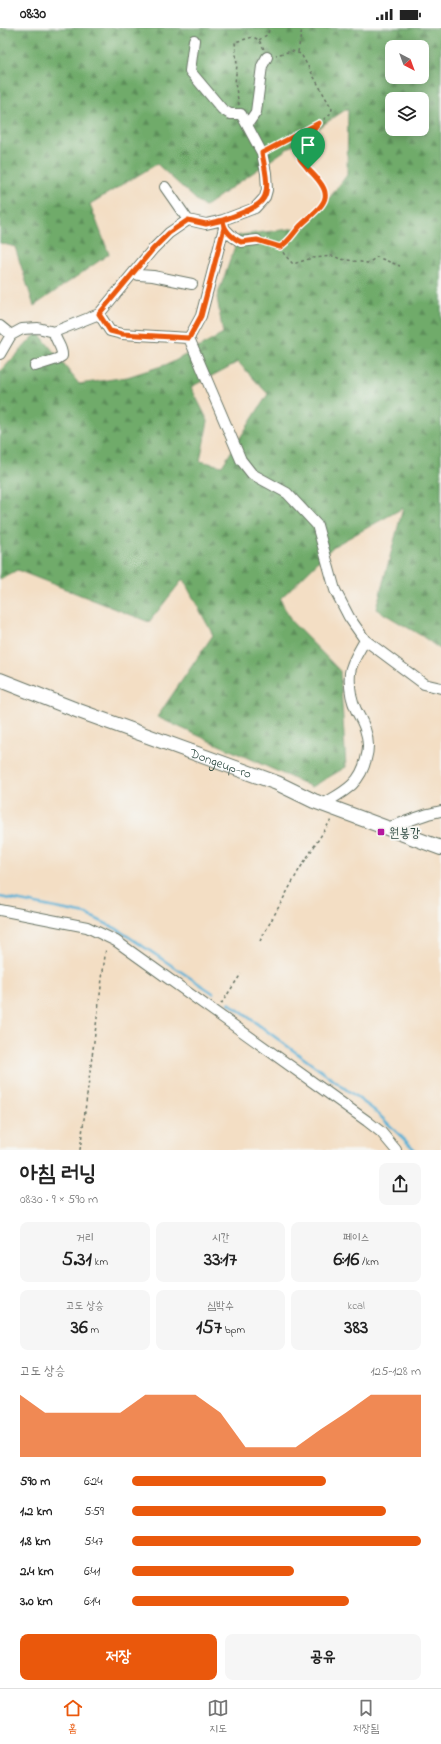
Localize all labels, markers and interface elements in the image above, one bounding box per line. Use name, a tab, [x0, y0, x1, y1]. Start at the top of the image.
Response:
text: 08:30	[20, 3, 46, 25]
north arrow	[385, 40, 429, 84]
map controls	[385, 40, 429, 136]
button: layers	[385, 92, 429, 136]
pin	[291, 128, 325, 169]
icon: arrive	[297, 134, 319, 156]
street label: Dongeup-ro	[186, 744, 254, 784]
place label: 원봉강	[389, 824, 420, 843]
marker: 원봉강	[376, 827, 386, 837]
text: 아침 러닝	[20, 1159, 96, 1191]
button: share	[379, 1163, 421, 1205]
text: 08:30 · 9 × 590 m	[20, 1190, 98, 1209]
text: 거리	[76, 1230, 94, 1246]
text: 시간	[212, 1230, 229, 1246]
text: 페이스	[343, 1230, 369, 1246]
text: 5.31	[62, 1246, 92, 1275]
text: 33:17	[204, 1246, 237, 1275]
text: 6:16	[334, 1246, 359, 1275]
text: km	[92, 1254, 108, 1270]
text: /km	[359, 1254, 379, 1270]
text: 고도 상승	[66, 1298, 104, 1314]
text: 심박수	[207, 1298, 234, 1314]
text: kcal	[347, 1298, 365, 1314]
text: 36	[71, 1314, 88, 1343]
text: 157	[196, 1314, 222, 1343]
text: 383	[344, 1314, 368, 1343]
text: m	[88, 1322, 99, 1338]
text: bpm	[222, 1322, 245, 1338]
text: 고도 상승	[20, 1362, 65, 1381]
text: 125–128 m	[370, 1362, 421, 1381]
text: 590 m	[20, 1472, 50, 1491]
text: 6:24	[84, 1472, 103, 1491]
text: 1.2 km	[20, 1502, 52, 1521]
text: 5:59	[84, 1502, 104, 1521]
text: 1.8 km	[20, 1532, 51, 1551]
text: 5:47	[84, 1532, 103, 1551]
text: 2.4 km	[20, 1562, 54, 1581]
text: 6:41	[84, 1562, 100, 1581]
text: 3.0 km	[20, 1592, 53, 1611]
text: 6:14	[84, 1592, 100, 1611]
button: 저장	[20, 1634, 217, 1680]
button: 공유	[225, 1634, 421, 1680]
tab: 홈	[62, 1697, 84, 1737]
tab: 지도	[207, 1697, 229, 1737]
tab: 저장됨	[353, 1697, 379, 1737]

